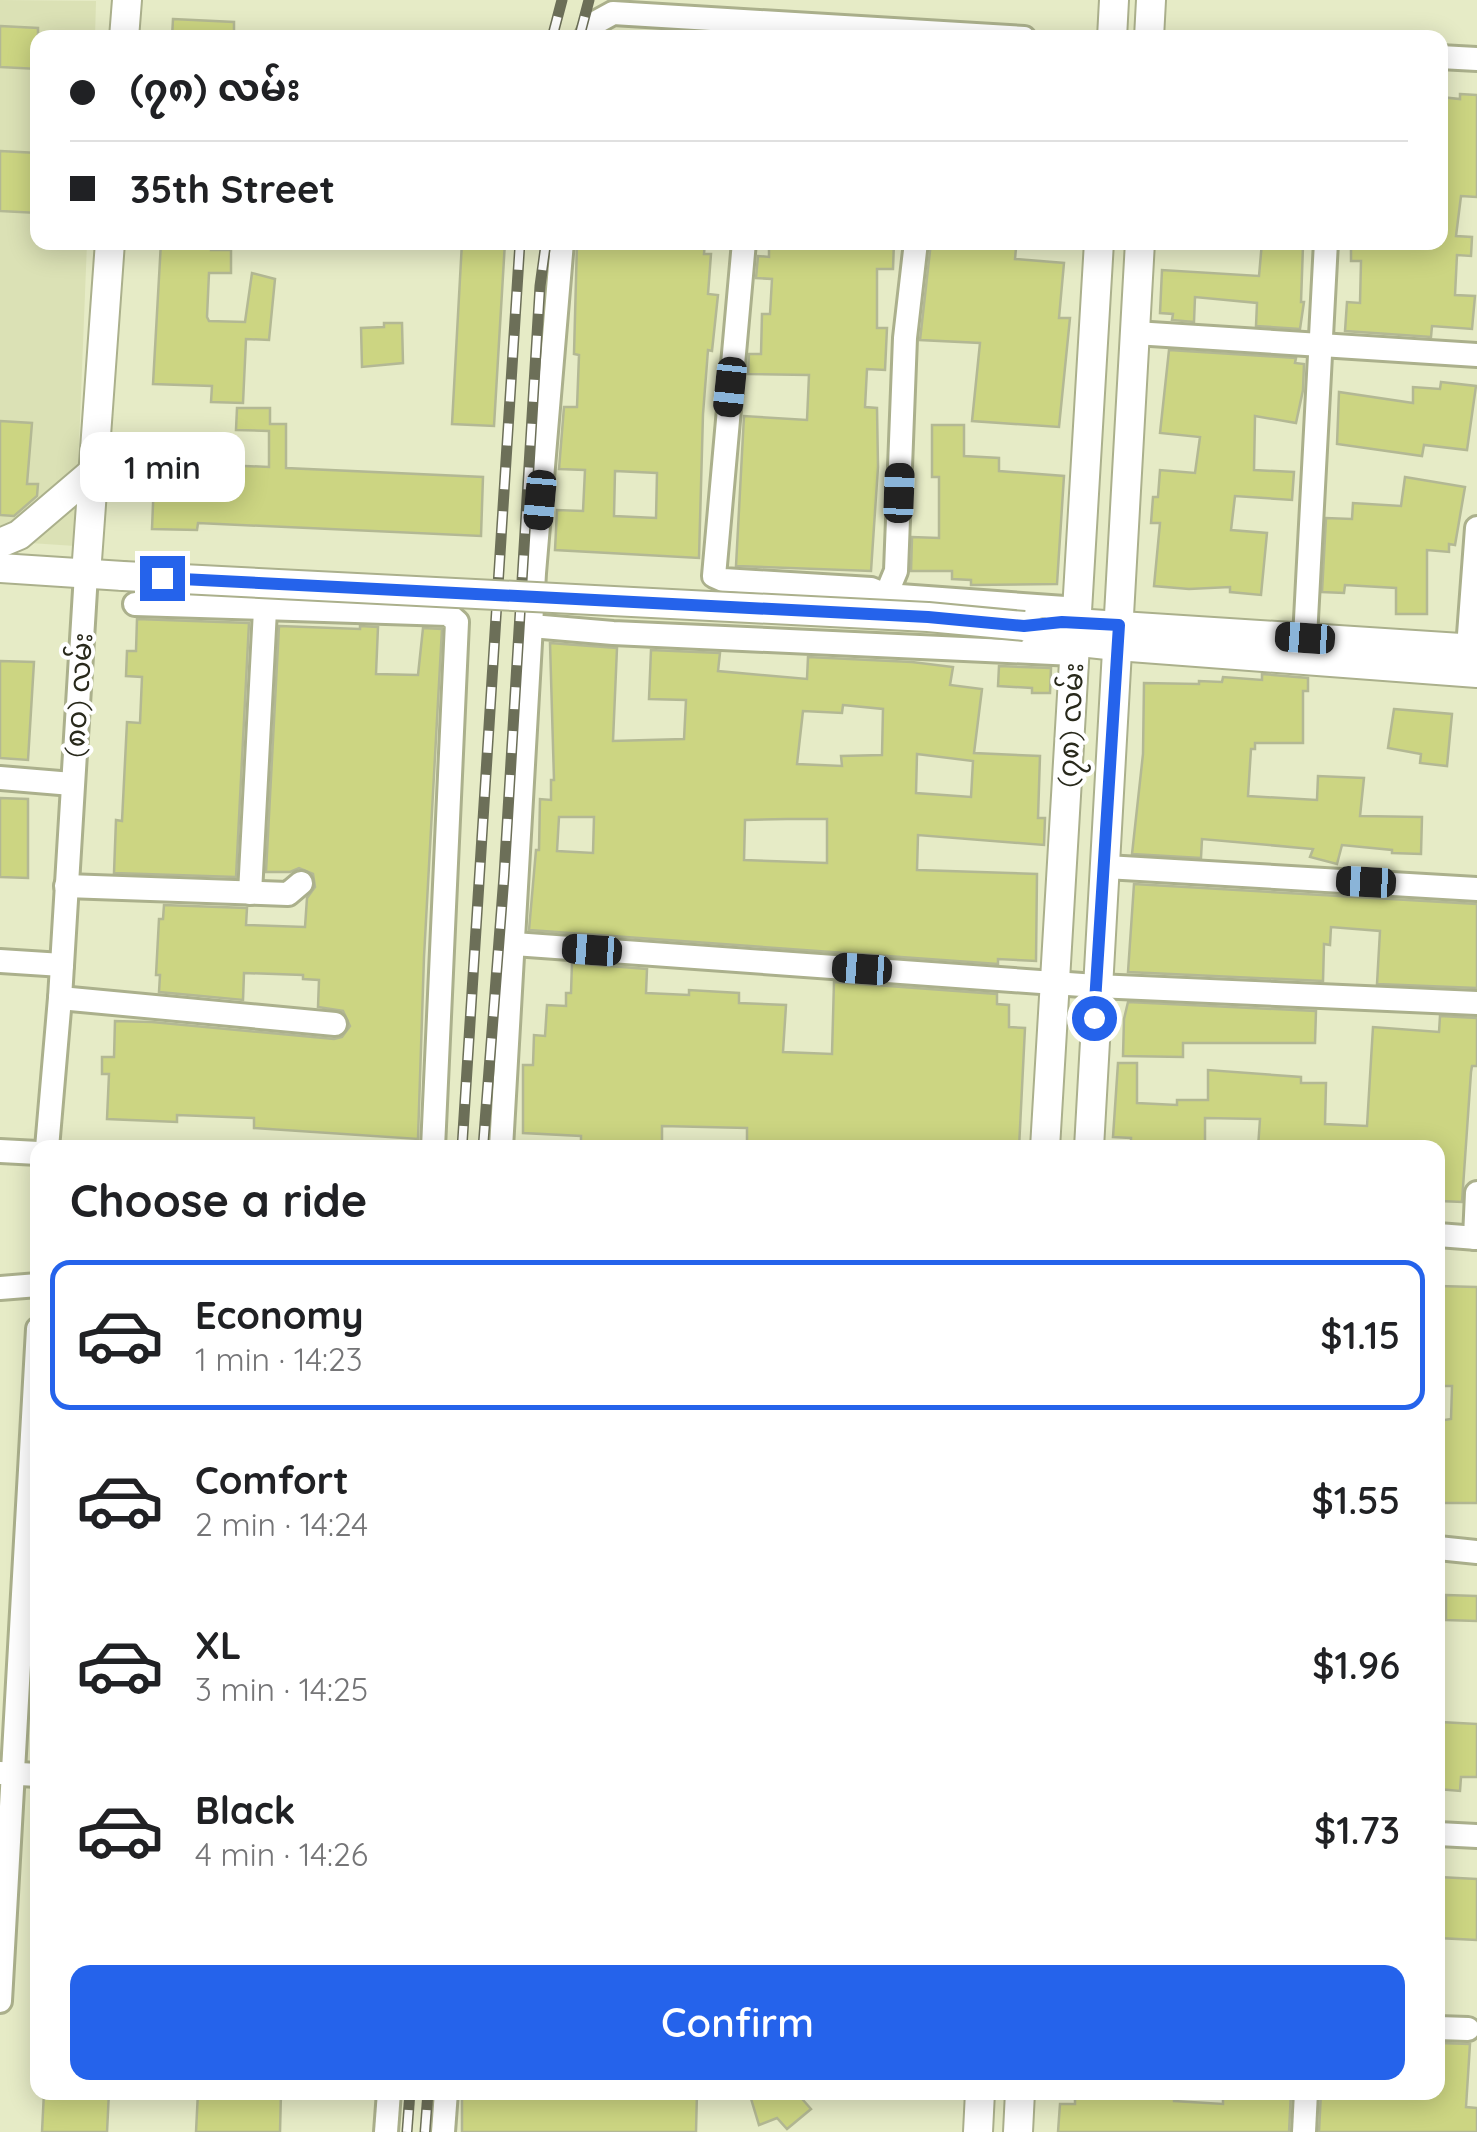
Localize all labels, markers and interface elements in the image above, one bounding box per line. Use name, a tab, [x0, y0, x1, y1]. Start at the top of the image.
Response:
text: (၇၈) လမ်း	[130, 63, 301, 111]
text: 35th Street	[130, 165, 335, 213]
car	[712, 356, 748, 418]
callout: 1 min	[80, 433, 244, 503]
text: 1 min	[124, 447, 201, 487]
car	[883, 462, 915, 524]
car	[522, 469, 558, 531]
route end	[140, 556, 185, 601]
car	[1274, 621, 1336, 655]
street label: (၈၀) လမ်း	[56, 631, 99, 759]
street label: (၇၈) လမ်း	[1049, 662, 1096, 789]
car	[1335, 865, 1397, 899]
car	[561, 933, 623, 967]
car	[831, 952, 893, 986]
route start	[1072, 996, 1117, 1041]
text: Choose a ride	[70, 1172, 367, 1228]
icon: car	[75, 1290, 165, 1380]
text: Economy	[195, 1291, 364, 1339]
text: $1.15	[1320, 1311, 1400, 1359]
text: 1 min · 14:23	[195, 1339, 363, 1379]
icon: car	[75, 1455, 165, 1545]
text: Comfort	[195, 1456, 349, 1504]
text: $1.55	[1312, 1476, 1400, 1524]
text: 2 min · 14:24	[195, 1504, 368, 1544]
icon: car	[75, 1620, 165, 1710]
text: XL	[195, 1621, 241, 1669]
text: $1.96	[1312, 1641, 1400, 1689]
text: 3 min · 14:25	[195, 1669, 368, 1709]
icon: car	[75, 1785, 165, 1875]
text: Black	[195, 1786, 295, 1834]
text: $1.73	[1314, 1806, 1400, 1854]
text: 4 min · 14:26	[195, 1834, 368, 1874]
button: Confirm	[70, 1965, 1405, 2080]

